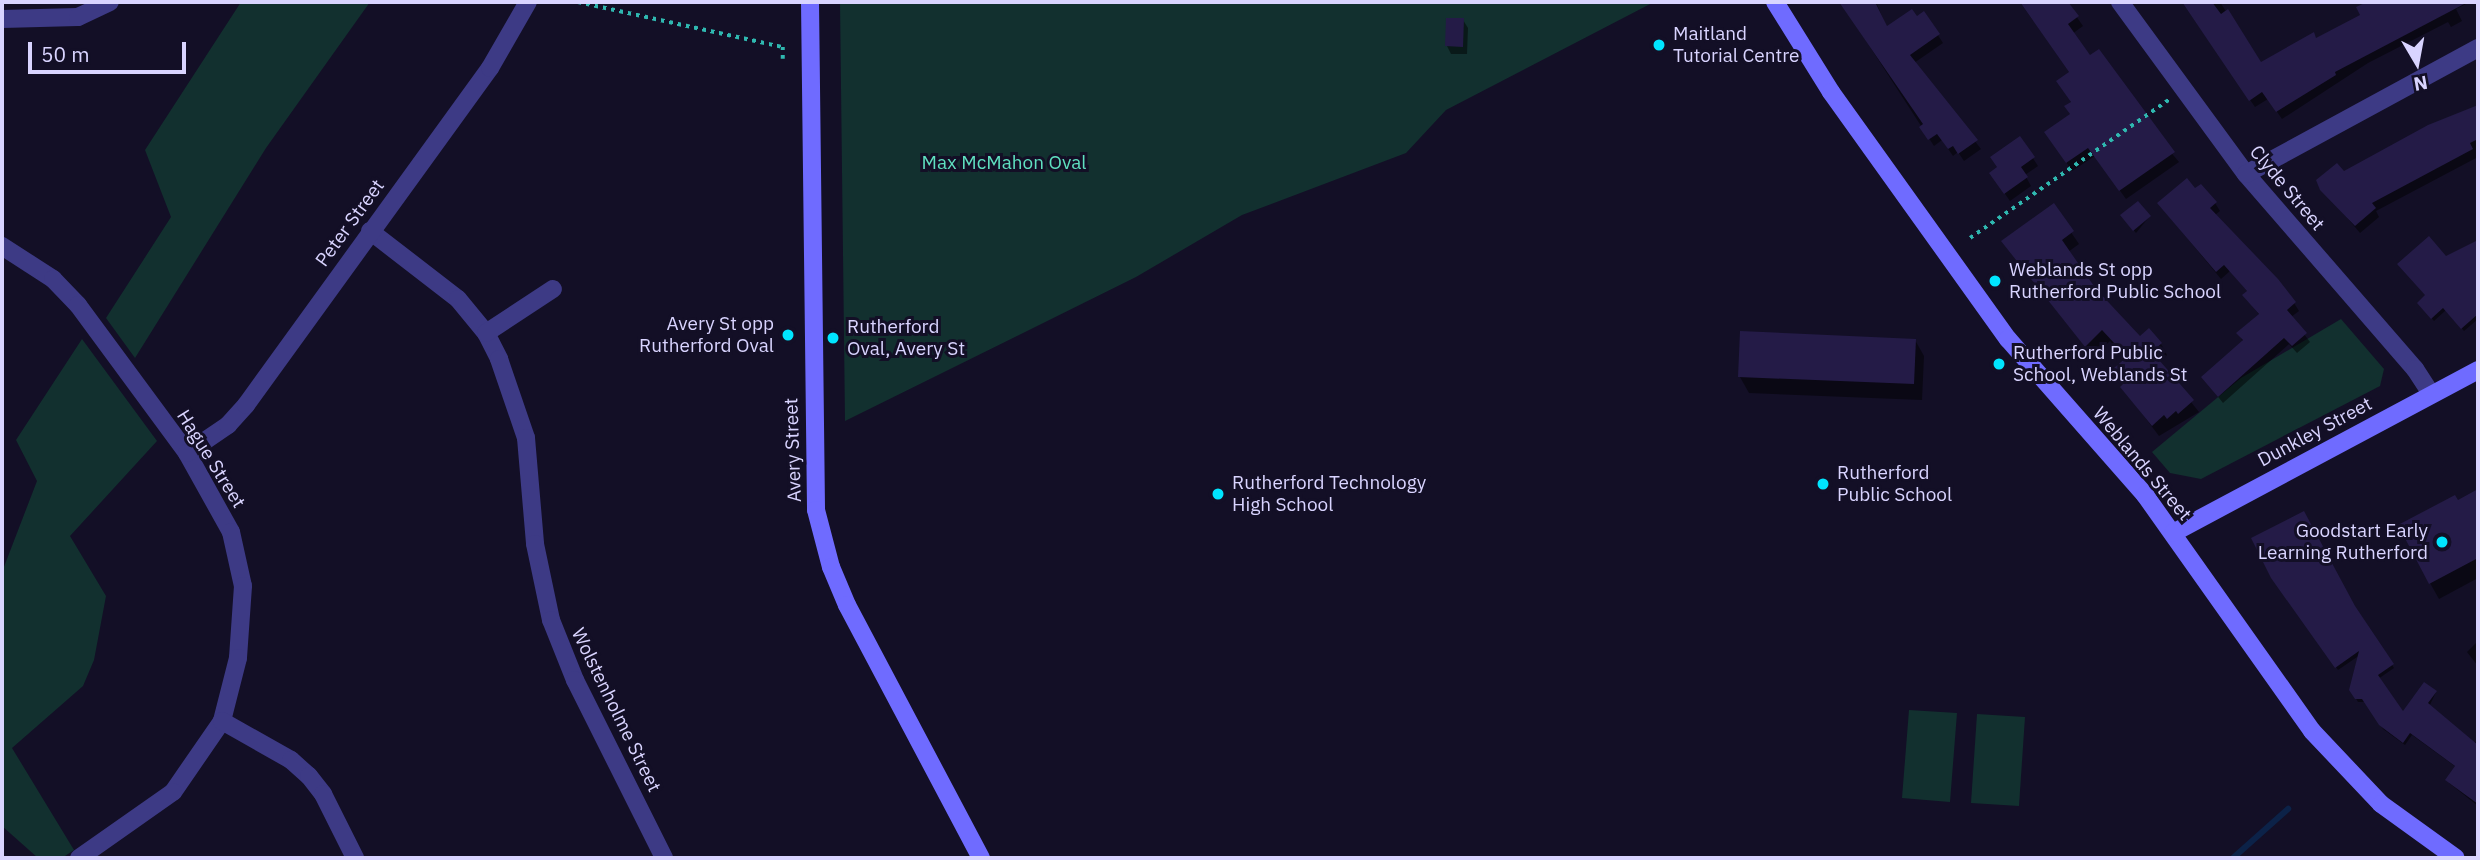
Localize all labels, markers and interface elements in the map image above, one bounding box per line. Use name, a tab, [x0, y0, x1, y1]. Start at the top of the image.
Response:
place label: Maitland Tutorial Centre	[1673, 23, 1799, 67]
scale bar	[32, 28, 189, 72]
north arrow	[2382, 28, 2452, 98]
marker: Maitland Tutorial Centre	[1651, 37, 1667, 53]
text: 50 m	[41, 40, 90, 68]
text: N	[2412, 71, 2430, 97]
street label: Clyde Street	[2245, 141, 2329, 235]
park label: Max McMahon Oval	[922, 152, 1086, 174]
street label: Peter Street	[311, 175, 389, 271]
place label: Weblands St opp Rutherford Public School	[2009, 259, 2221, 303]
marker: Weblands St opp Rutherford Public School	[1987, 273, 2003, 289]
place label: Avery St opp Rutherford Oval	[639, 313, 774, 357]
place label: Rutherford Oval, Avery St	[847, 316, 965, 360]
marker: Avery St opp Rutherford Oval	[780, 327, 796, 343]
marker: Rutherford Oval, Avery St	[825, 330, 841, 346]
place label: Rutherford Public School, Weblands St	[2013, 342, 2187, 386]
marker: Rutherford Public School, Weblands St	[1991, 356, 2007, 372]
street label: Dunkley Street	[2254, 392, 2376, 472]
street label: Avery Street	[780, 397, 806, 503]
street label: Weblands Street	[2088, 403, 2196, 525]
street label: Hague Street	[172, 406, 250, 512]
place label: Rutherford Public School	[1837, 462, 1952, 506]
place label: Rutherford Technology High School	[1232, 472, 1426, 516]
marker: Rutherford Public School	[1815, 476, 1831, 492]
marker: Rutherford Technology High School	[1210, 486, 1226, 502]
place label: Goodstart Early Learning Rutherford	[2258, 520, 2428, 564]
marker: Goodstart Early Learning Rutherford	[2434, 534, 2450, 550]
street label: Wolstenholme Street	[566, 624, 666, 796]

